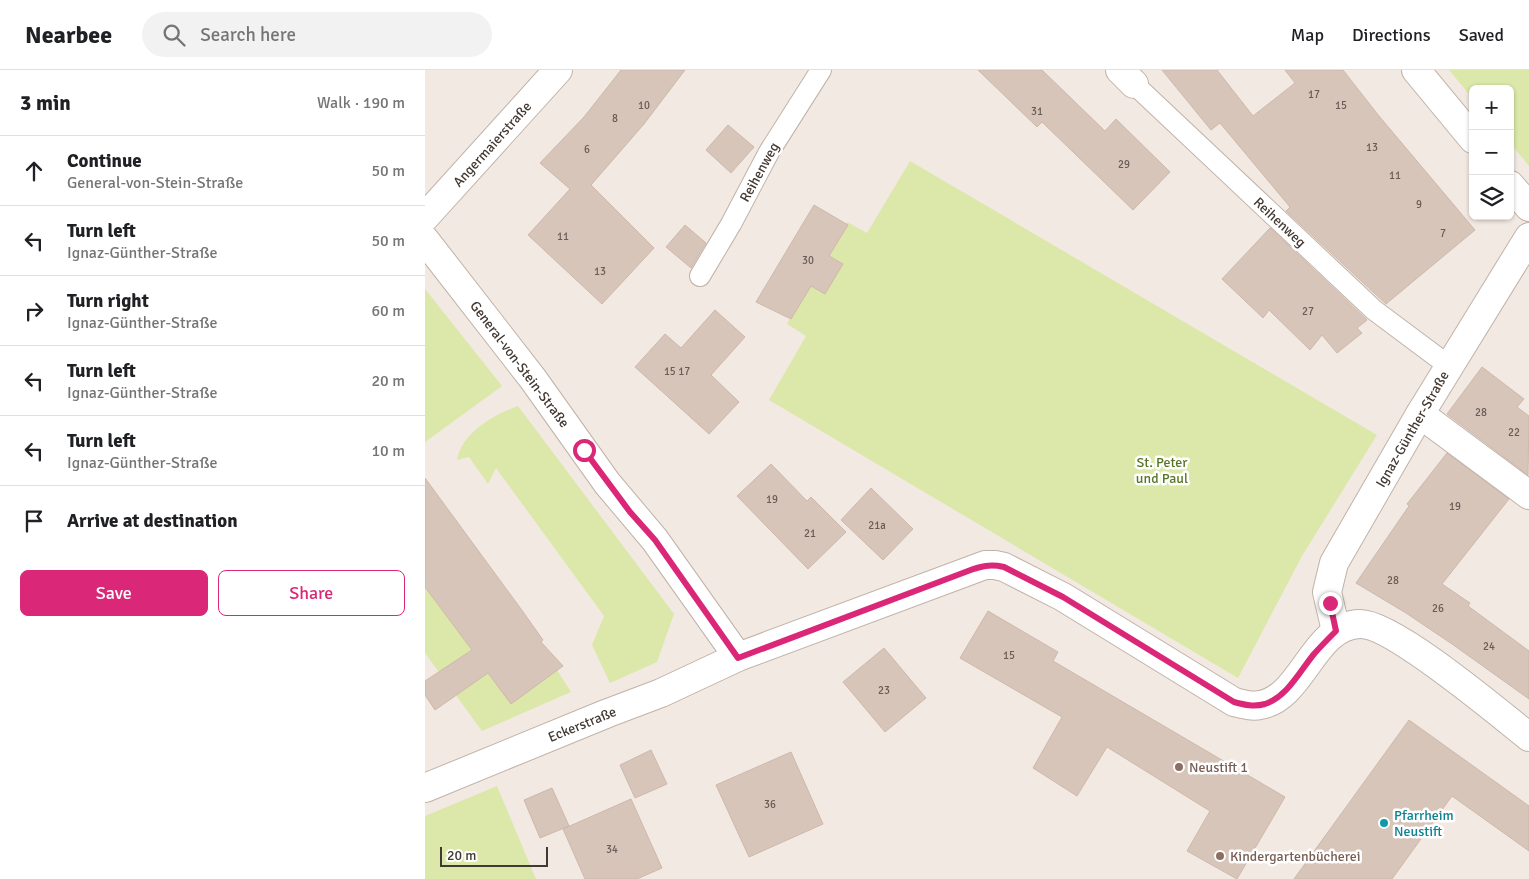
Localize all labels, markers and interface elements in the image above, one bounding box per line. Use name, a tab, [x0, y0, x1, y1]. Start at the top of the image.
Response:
search box	[142, 12, 492, 57]
text: Nearbee	[25, 20, 112, 50]
icon: search	[160, 21, 188, 49]
text: Search here	[200, 23, 296, 47]
text: Map	[1291, 24, 1324, 46]
text: Directions	[1352, 24, 1431, 46]
text: Saved	[1459, 24, 1504, 46]
map controls	[1469, 85, 1514, 220]
button: +	[1469, 85, 1514, 130]
house number: 17	[1308, 88, 1320, 101]
text: 3 min	[20, 90, 71, 116]
text: Walk · 190 m	[317, 93, 405, 113]
street label: Angermaierstraße	[450, 98, 535, 191]
house number: 10	[638, 99, 650, 112]
house number: 15	[1335, 99, 1347, 112]
house number: 31	[1031, 105, 1043, 118]
house number: 8	[612, 112, 618, 125]
button: −	[1469, 130, 1514, 175]
street label: Reihenweg	[736, 140, 783, 205]
house number: 13	[1366, 141, 1378, 154]
house number: 6	[584, 143, 590, 156]
text: Continue	[67, 149, 142, 173]
icon: ahead	[20, 157, 48, 185]
house number: 29	[1118, 158, 1130, 171]
text: 50 m	[371, 161, 405, 181]
house number: 11	[1389, 169, 1401, 182]
text: General-von-Stein-Straße	[67, 173, 243, 193]
button: layers	[1469, 175, 1514, 220]
street label: Reihenweg	[1250, 194, 1309, 251]
house number: 9	[1416, 198, 1422, 211]
text: Turn left	[67, 219, 136, 243]
icon: left	[20, 227, 48, 255]
house number: 7	[1440, 227, 1446, 240]
house number: 11	[557, 230, 569, 243]
text: 50 m	[371, 231, 405, 251]
text: Ignaz-Günther-Straße	[67, 243, 217, 263]
house number: 30	[802, 254, 814, 267]
house number: 13	[594, 265, 606, 278]
text: Turn right	[67, 289, 149, 313]
icon: right	[20, 297, 48, 325]
street label: General-von-Stein-Straße	[466, 298, 573, 431]
text: 60 m	[371, 301, 405, 321]
house number: 27	[1302, 305, 1314, 318]
text: Ignaz-Günther-Straße	[67, 313, 217, 333]
text: Turn left	[67, 359, 136, 383]
house number: 15 17	[664, 365, 690, 378]
icon: left	[20, 367, 48, 395]
street label: Ignaz-Günther-Straße	[1372, 368, 1453, 491]
text: 20 m	[371, 371, 405, 391]
text: Ignaz-Günther-Straße	[67, 383, 217, 403]
house number: 28	[1475, 406, 1487, 419]
house number: 22	[1508, 426, 1520, 439]
text: Turn left	[67, 429, 136, 453]
icon: left	[20, 437, 48, 465]
route start	[573, 439, 596, 462]
text: 10 m	[371, 441, 405, 461]
text: Ignaz-Günther-Straße	[67, 453, 217, 473]
park label: St. Peter und Paul	[1136, 454, 1188, 487]
house number: 19	[766, 493, 778, 506]
house number: 19	[1449, 500, 1461, 513]
icon: arrive	[20, 507, 48, 535]
text: Arrive at destination	[67, 509, 238, 533]
house number: 21a	[868, 519, 886, 532]
house number: 21	[804, 527, 816, 540]
button: Save	[20, 570, 208, 616]
button: Share	[218, 570, 405, 616]
house number: 28	[1387, 574, 1399, 587]
route end	[1319, 592, 1342, 615]
house number: 26	[1432, 602, 1444, 615]
house number: 24	[1483, 640, 1495, 653]
house number: 15	[1003, 649, 1015, 662]
house number: 23	[878, 684, 890, 697]
street label: Eckerstraße	[546, 703, 619, 746]
place label: Neustift 1	[1189, 759, 1248, 776]
marker: Neustift 1	[1173, 761, 1185, 773]
house number: 36	[764, 798, 776, 811]
place label: Pfarrheim Neustift	[1394, 807, 1454, 840]
marker: Pfarrheim Neustift	[1378, 817, 1390, 829]
house number: 34	[606, 843, 618, 856]
scale bar	[440, 844, 547, 867]
text: 20 m	[447, 847, 476, 864]
place label: Kindergartenbücherei	[1230, 848, 1361, 865]
marker: Kindergartenbücherei	[1214, 850, 1226, 862]

